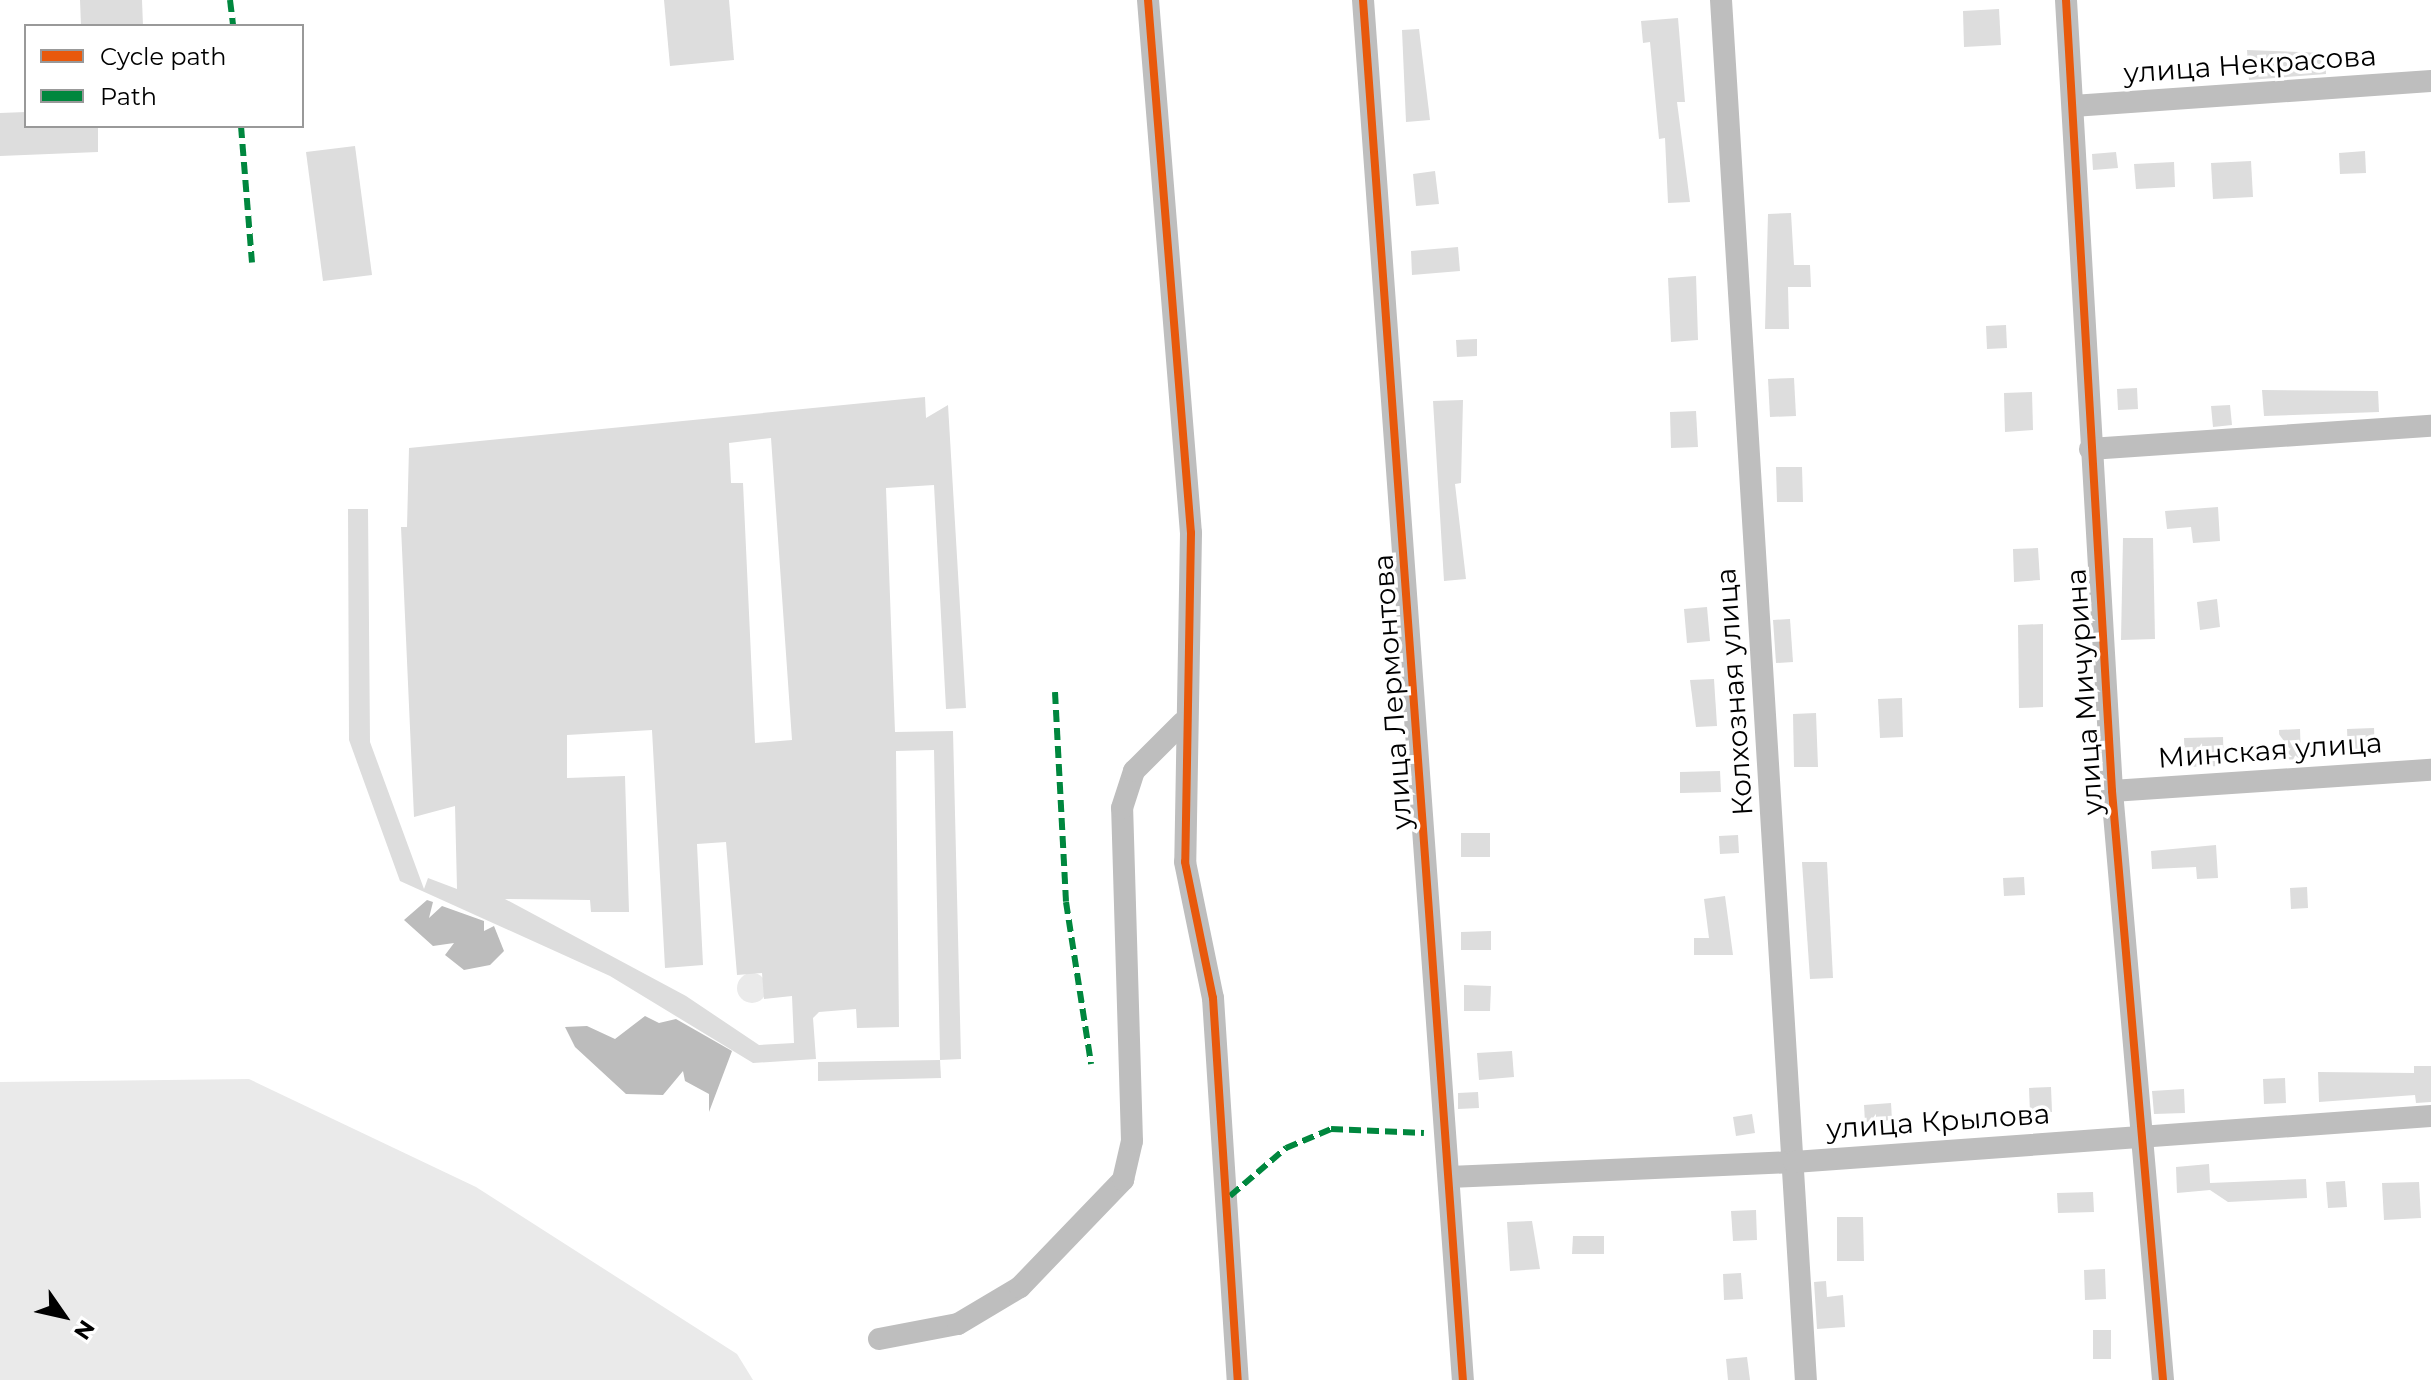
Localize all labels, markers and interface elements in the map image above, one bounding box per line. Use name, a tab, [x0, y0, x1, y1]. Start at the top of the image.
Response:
legend	[24, 24, 304, 128]
street label: улица Некрасова	[2122, 38, 2378, 90]
text: Cycle path	[100, 42, 227, 71]
text: Path	[100, 82, 157, 111]
street label: улица Лермонтова	[1366, 553, 1418, 831]
street label: Колхозная улица	[1709, 567, 1759, 817]
street label: улица Мичурина	[2059, 568, 2109, 816]
street label: Минская улица	[2157, 725, 2383, 775]
street label: улица Крылова	[1825, 1096, 2051, 1146]
north arrow	[24, 1276, 104, 1356]
text: N	[68, 1315, 100, 1345]

